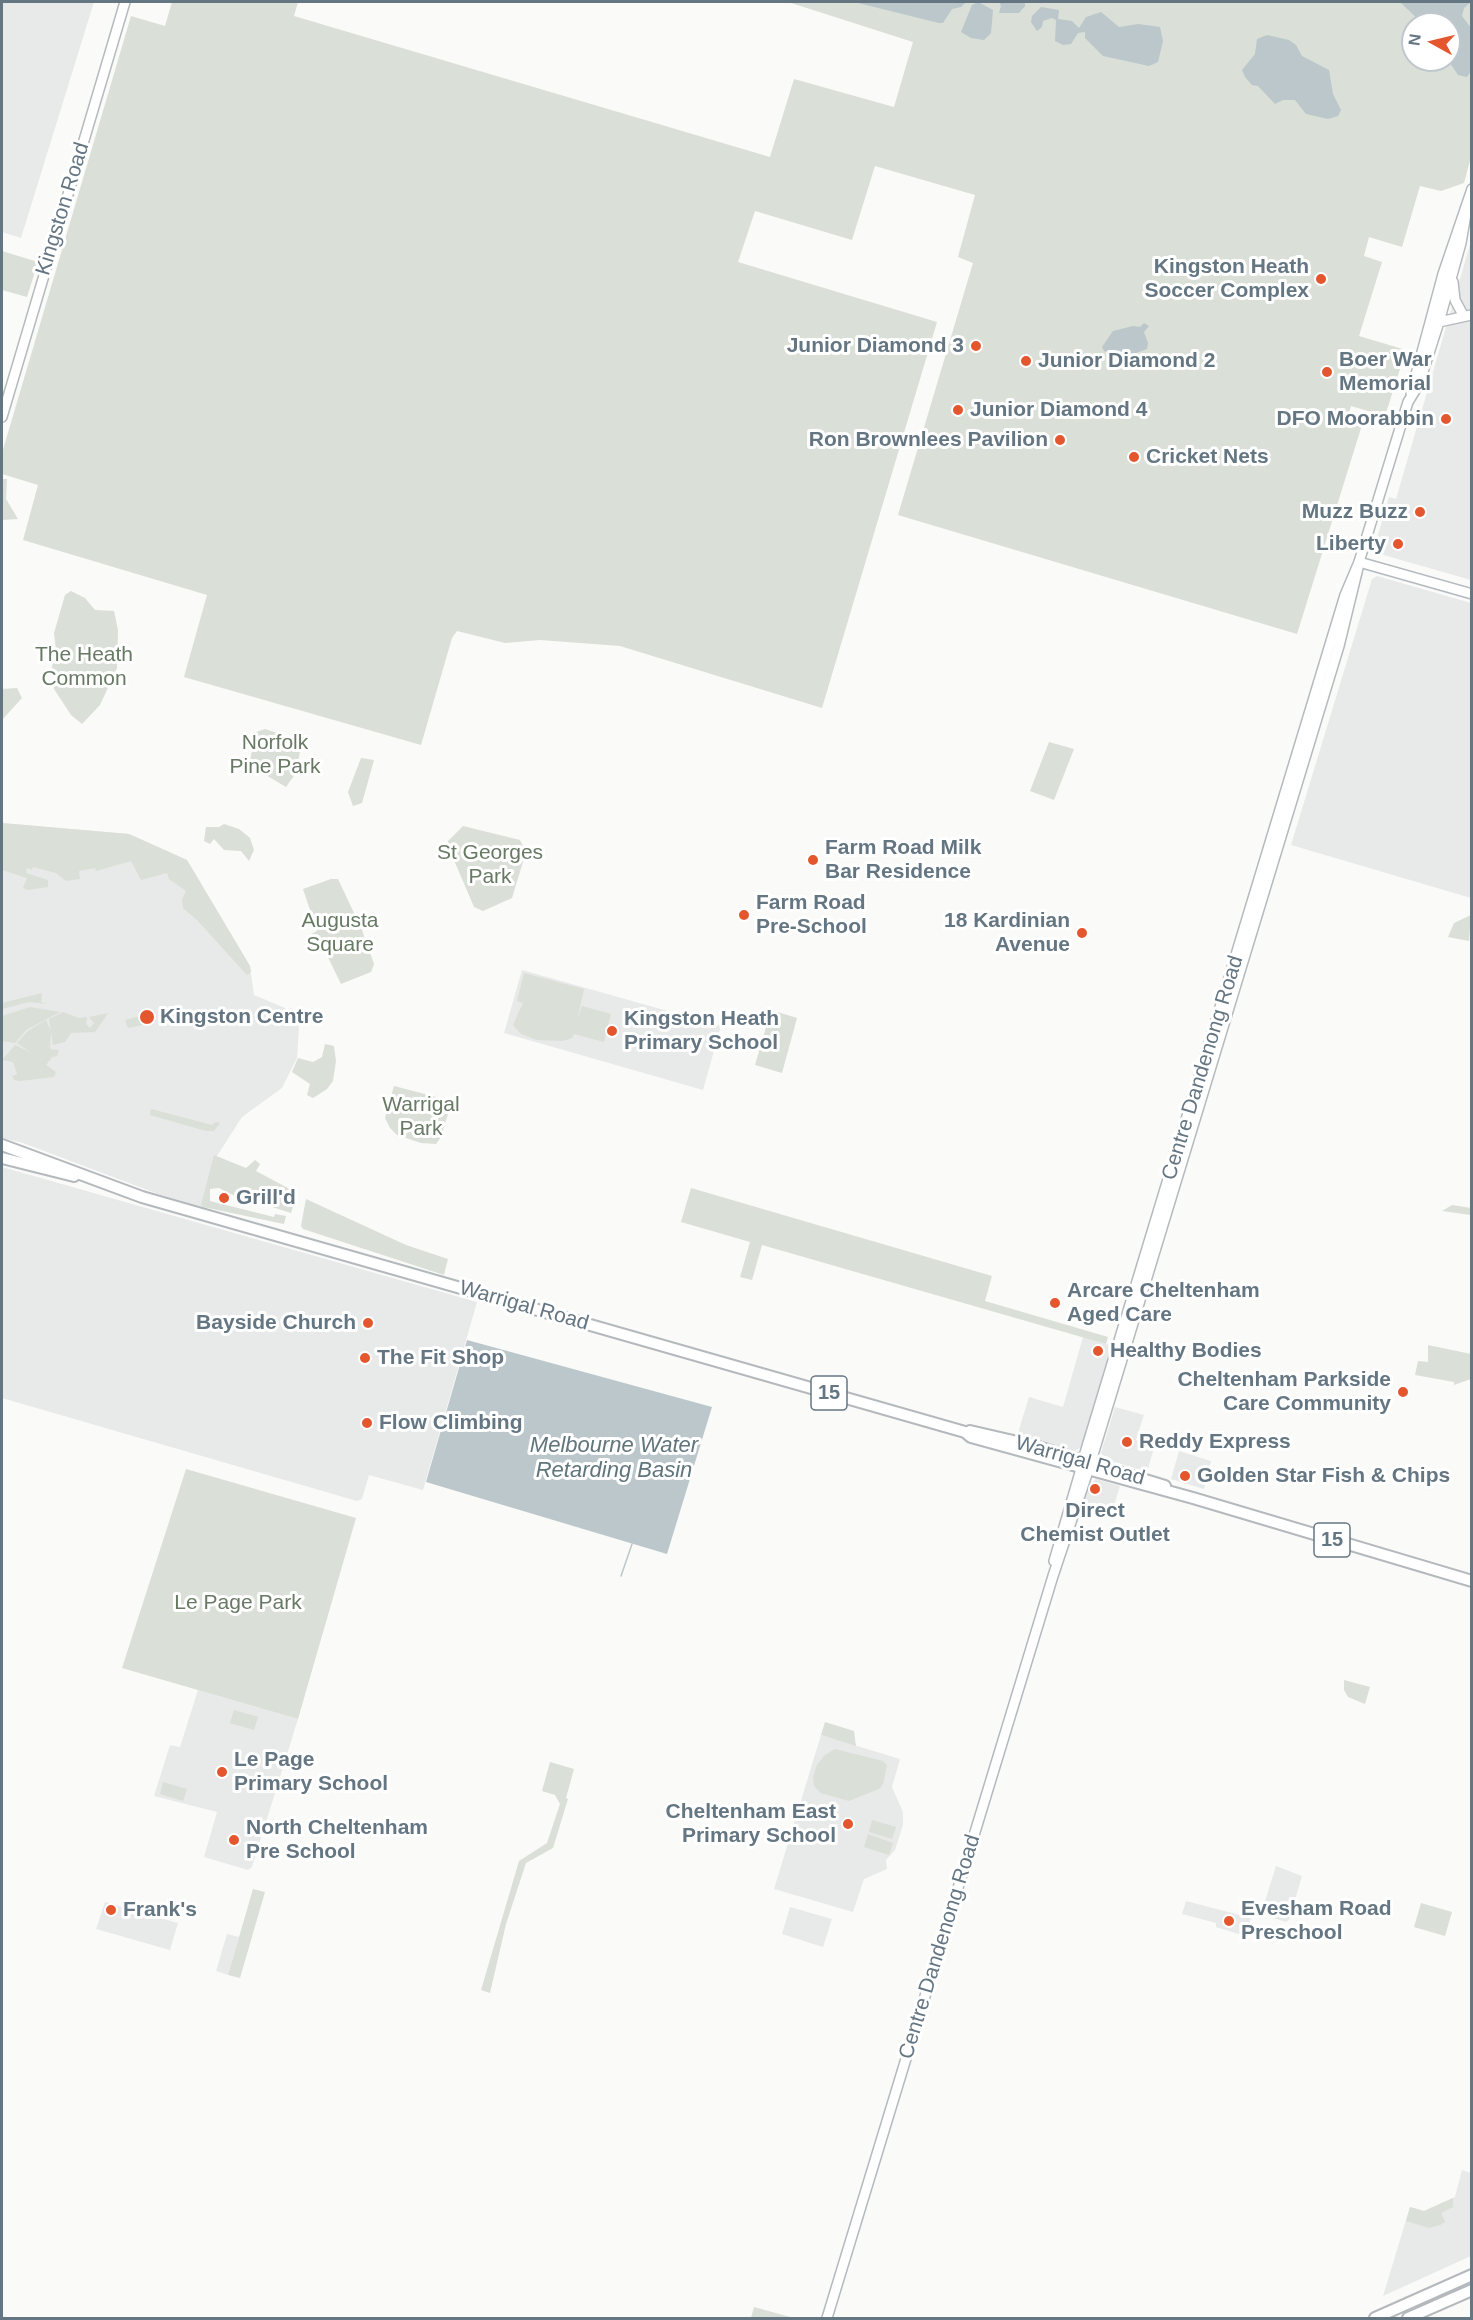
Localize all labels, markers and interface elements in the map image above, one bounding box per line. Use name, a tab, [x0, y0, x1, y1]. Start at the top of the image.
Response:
north arrow	[1401, 12, 1461, 72]
text: N	[1405, 33, 1424, 47]
street label: Kingston Road	[31, 139, 95, 279]
place label: Kingston Heath Soccer Complex	[1144, 254, 1309, 304]
marker: Kingston Heath Soccer Complex	[1314, 272, 1328, 286]
place label: Junior Diamond 3	[787, 333, 964, 359]
marker: Junior Diamond 3	[969, 339, 983, 353]
place label: Boer War Memorial	[1339, 347, 1432, 397]
place label: Junior Diamond 2	[1038, 348, 1215, 374]
marker: Junior Diamond 2	[1019, 354, 1033, 368]
marker: Boer War Memorial	[1320, 365, 1334, 379]
place label: Junior Diamond 4	[970, 397, 1147, 423]
marker: Junior Diamond 4	[951, 403, 965, 417]
place label: DFO Moorabbin	[1277, 406, 1434, 432]
marker: DFO Moorabbin	[1439, 412, 1453, 426]
place label: Ron Brownlees Pavilion	[809, 427, 1048, 453]
marker: Ron Brownlees Pavilion	[1053, 433, 1067, 447]
place label: Cricket Nets	[1146, 444, 1269, 470]
marker: Cricket Nets	[1127, 450, 1141, 464]
place label: Muzz Buzz	[1302, 499, 1408, 525]
marker: Muzz Buzz	[1413, 505, 1427, 519]
place label: Liberty	[1316, 531, 1386, 557]
marker: Liberty	[1391, 537, 1405, 551]
park label: The Heath Common	[35, 642, 133, 692]
park label: Norfolk Pine Park	[229, 730, 321, 780]
place label: Farm Road Milk Bar Residence	[825, 835, 981, 885]
park label: St Georges Park	[437, 840, 543, 890]
marker: Farm Road Milk Bar Residence	[806, 853, 820, 867]
place label: Farm Road Pre-School	[756, 890, 867, 940]
park label: Augusta Square	[301, 908, 379, 958]
marker: Farm Road Pre-School	[737, 908, 751, 922]
place label: 18 Kardinian Avenue	[944, 908, 1070, 958]
marker: 18 Kardinian Avenue	[1075, 926, 1089, 940]
street label: Centre Dandenong Road	[1157, 953, 1249, 1183]
place label: Kingston Centre	[160, 1004, 323, 1030]
place label: Kingston Heath Primary School	[624, 1006, 779, 1056]
marker: Kingston Centre	[138, 1008, 156, 1026]
marker: Kingston Heath Primary School	[605, 1024, 619, 1038]
park label: Warrigal Park	[382, 1092, 460, 1142]
place label: Grill'd	[236, 1185, 296, 1211]
marker: Grill'd	[217, 1191, 231, 1205]
street label: Warrigal Road	[456, 1275, 592, 1337]
place label: Arcare Cheltenham Aged Care	[1067, 1278, 1260, 1328]
marker: Arcare Cheltenham Aged Care	[1048, 1296, 1062, 1310]
place label: Bayside Church	[196, 1310, 356, 1336]
marker: Bayside Church	[361, 1316, 375, 1330]
place label: Healthy Bodies	[1110, 1338, 1262, 1364]
marker: Healthy Bodies	[1091, 1344, 1105, 1358]
place label: The Fit Shop	[377, 1345, 504, 1371]
marker: The Fit Shop	[358, 1351, 372, 1365]
place label: Cheltenham Parkside Care Community	[1177, 1367, 1391, 1417]
road number: 15	[811, 1376, 847, 1410]
marker: Cheltenham Parkside Care Community	[1396, 1385, 1410, 1399]
place label: Flow Climbing	[379, 1410, 522, 1436]
marker: Flow Climbing	[360, 1416, 374, 1430]
place label: Reddy Express	[1139, 1429, 1291, 1455]
street label: Warrigal Road	[1012, 1430, 1148, 1492]
water label: Melbourne Water Retarding Basin	[530, 1433, 698, 1484]
marker: Reddy Express	[1120, 1435, 1134, 1449]
place label: Golden Star Fish & Chips	[1197, 1463, 1450, 1489]
marker: Golden Star Fish & Chips	[1178, 1469, 1192, 1483]
marker: Direct Chemist Outlet	[1088, 1482, 1102, 1496]
place label: Direct Chemist Outlet	[1020, 1498, 1170, 1548]
road number: 15	[1314, 1523, 1350, 1557]
park label: Le Page Park	[174, 1590, 302, 1616]
place label: Le Page Primary School	[234, 1747, 388, 1797]
marker: Le Page Primary School	[215, 1765, 229, 1779]
place label: Cheltenham East Primary School	[666, 1799, 836, 1849]
place label: North Cheltenham Pre School	[246, 1815, 428, 1865]
marker: Cheltenham East Primary School	[841, 1817, 855, 1831]
street label: Centre Dandenong Road	[894, 1832, 986, 2062]
marker: North Cheltenham Pre School	[227, 1833, 241, 1847]
place label: Evesham Road Preschool	[1241, 1896, 1392, 1946]
place label: Frank's	[123, 1897, 197, 1923]
marker: Frank's	[104, 1903, 118, 1917]
marker: Evesham Road Preschool	[1222, 1914, 1236, 1928]

